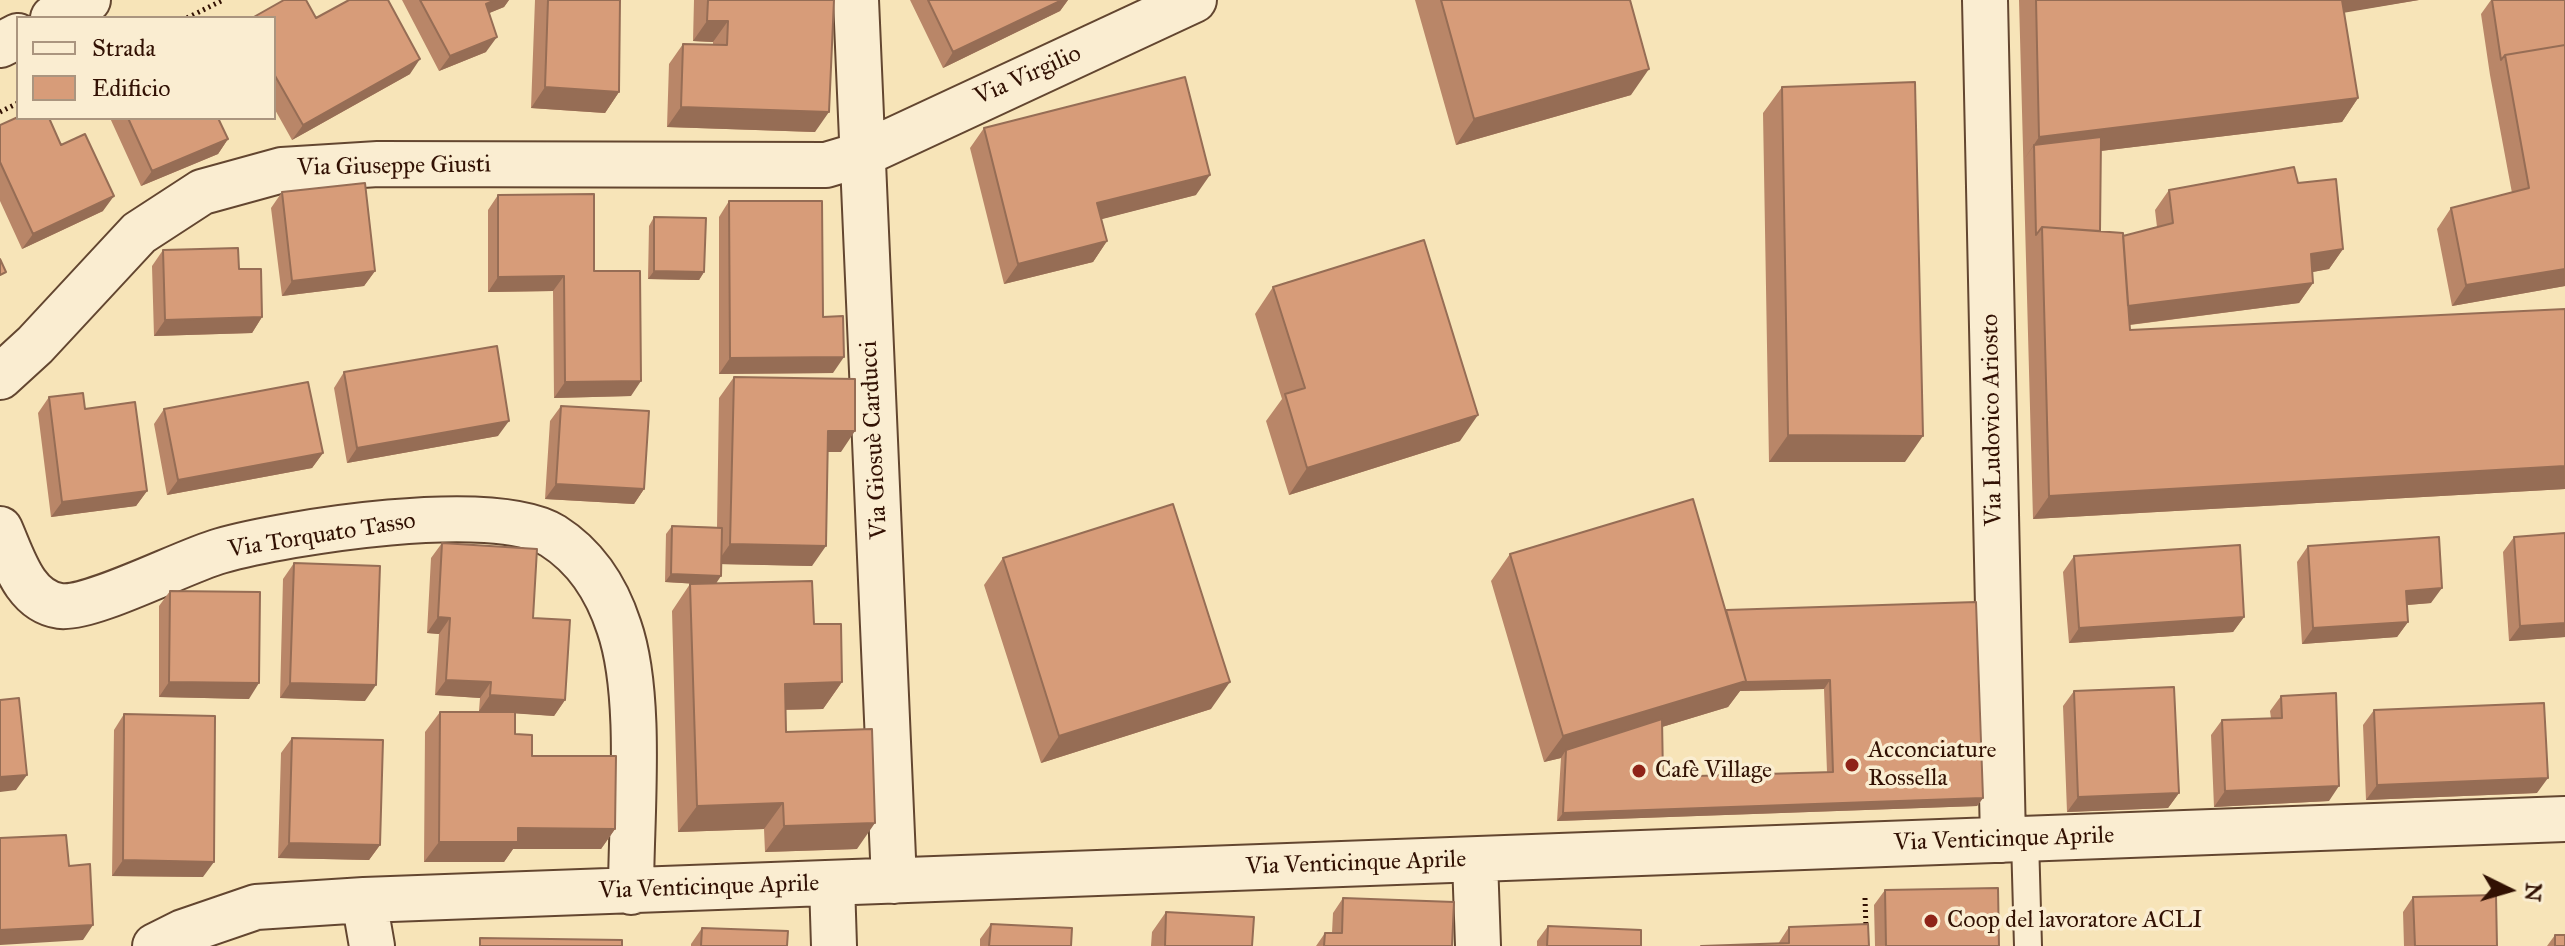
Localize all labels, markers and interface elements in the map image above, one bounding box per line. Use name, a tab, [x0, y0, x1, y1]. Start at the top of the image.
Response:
legend	[16, 16, 276, 120]
text: Strada	[92, 33, 156, 63]
street label: Via Virgilio	[970, 40, 1086, 112]
text: Edificio	[92, 73, 171, 103]
street label: Via Giuseppe Giusti	[297, 151, 491, 183]
street label: Via Ludovico Ariosto	[1977, 314, 2009, 526]
street label: Via Giosuè Carducci	[855, 340, 895, 540]
street label: Via Torquato Tasso	[226, 507, 418, 565]
place label: Acconciature Rossella	[1868, 737, 1997, 793]
marker: Acconciature Rossella	[1843, 756, 1861, 774]
place label: Cafè Village	[1655, 757, 1772, 785]
marker: Cafè Village	[1630, 762, 1648, 780]
street label: Via Venticinque Aprile	[1893, 822, 2115, 858]
street label: Via Venticinque Aprile	[1245, 846, 1467, 882]
north arrow	[2469, 850, 2549, 930]
street label: Via Venticinque Aprile	[598, 870, 820, 906]
text: N	[2519, 882, 2548, 903]
place label: Coop del lavoratore ACLI	[1947, 907, 2203, 935]
marker: Coop del lavoratore ACLI	[1922, 912, 1940, 930]

